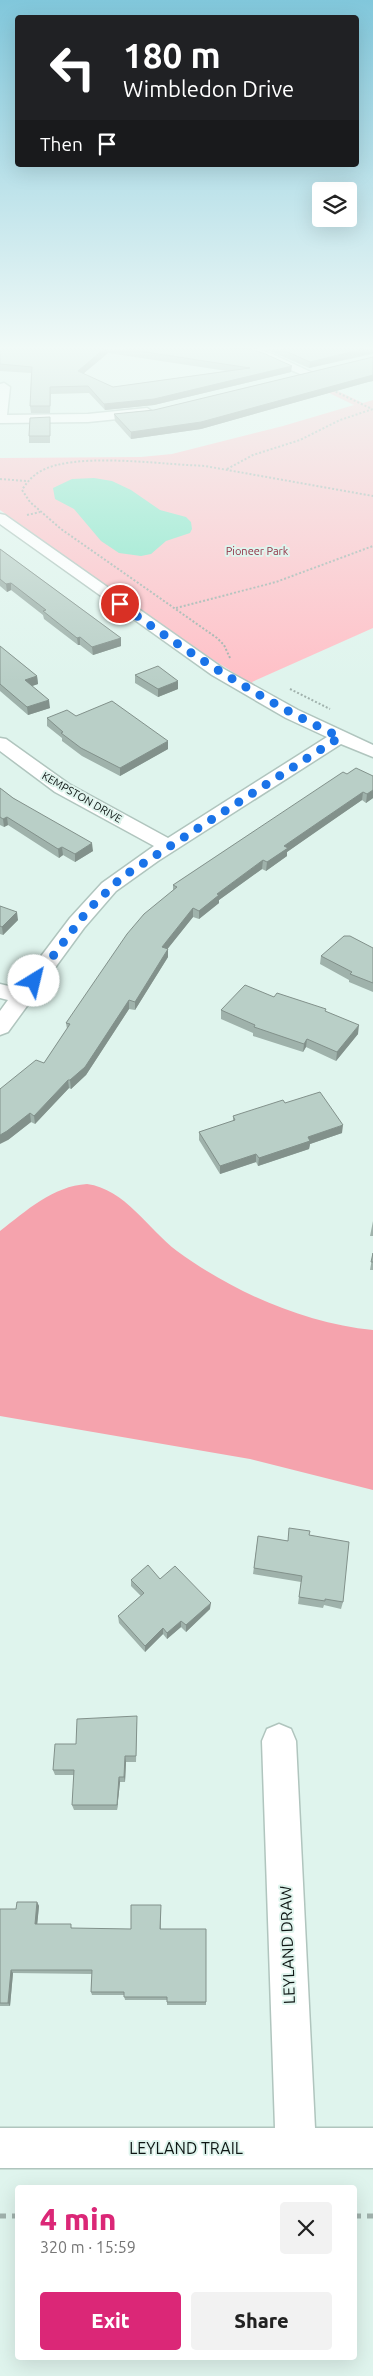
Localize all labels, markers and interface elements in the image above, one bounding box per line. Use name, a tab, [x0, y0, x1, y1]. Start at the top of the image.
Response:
icon: left	[40, 35, 105, 100]
text: 180 m	[123, 35, 221, 75]
text: Wimbledon Drive	[123, 76, 294, 101]
icon: arrive	[93, 130, 121, 158]
text: Then	[40, 133, 83, 155]
map controls	[312, 182, 357, 227]
button: layers	[312, 182, 357, 227]
park label: Pioneer Park	[226, 545, 289, 557]
pin	[99, 583, 141, 625]
icon: arrive	[106, 590, 134, 618]
street label: KEMPSTON DRIVE	[40, 769, 124, 825]
position arrow	[7, 954, 59, 1006]
street label: LEYLAND DRAW	[276, 1885, 298, 2005]
street label: LEYLAND TRAIL	[129, 2139, 243, 2157]
text: 4 min	[40, 2202, 116, 2236]
button: close	[280, 2202, 332, 2254]
text: 320 m · 15:59	[40, 2238, 136, 2256]
button: Exit	[40, 2292, 181, 2350]
button: Share	[191, 2292, 332, 2350]

